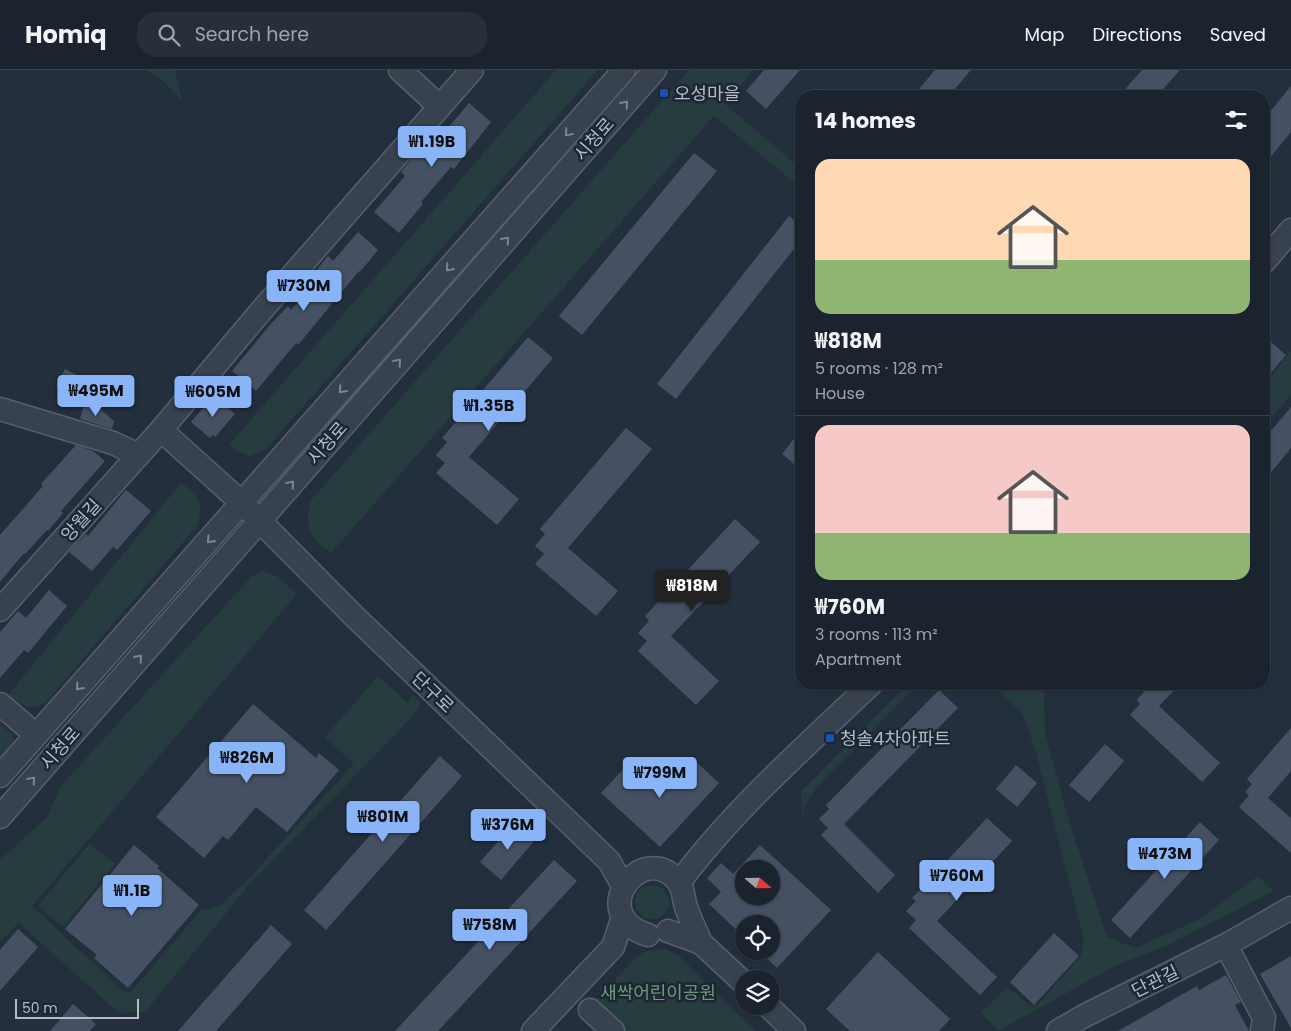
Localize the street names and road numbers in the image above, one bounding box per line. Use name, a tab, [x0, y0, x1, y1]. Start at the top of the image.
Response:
street label: 시청로	[568, 112, 620, 166]
street label: 시청로	[301, 416, 353, 470]
street label: 앙월길	[55, 493, 107, 547]
street label: 단구로	[406, 666, 460, 718]
street label: 시청로	[34, 721, 86, 775]
street label: 단관길	[1127, 959, 1183, 1003]

